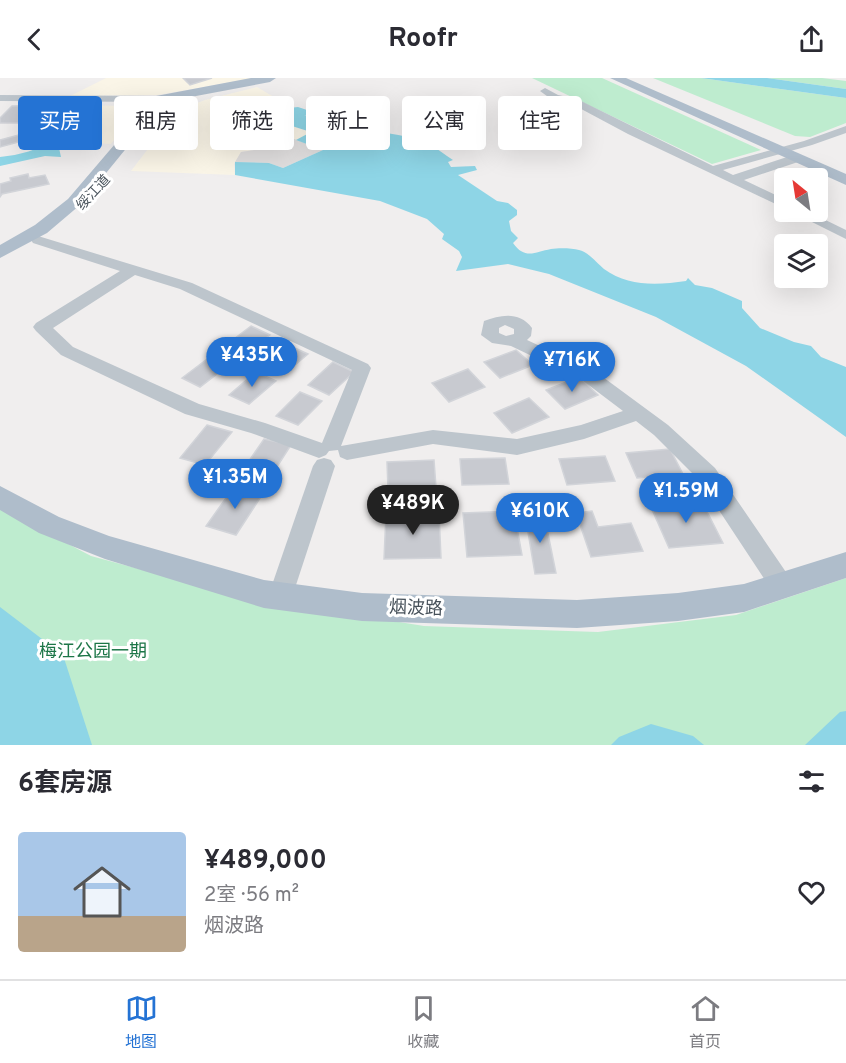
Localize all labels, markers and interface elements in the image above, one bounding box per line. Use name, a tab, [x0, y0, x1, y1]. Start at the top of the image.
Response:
text: Roofr	[388, 22, 458, 56]
icon: back	[18, 23, 51, 56]
icon: share	[795, 23, 828, 56]
chip: 买房	[18, 96, 102, 150]
chip: 租房	[114, 96, 198, 150]
chip: 筛选	[210, 96, 294, 150]
chip: 新上	[306, 96, 390, 150]
chip: 公寓	[402, 96, 486, 150]
chip: 住宅	[498, 96, 582, 150]
north arrow	[774, 168, 828, 222]
map controls	[774, 168, 828, 288]
street label: 绥江道	[73, 172, 115, 214]
button: layers	[774, 234, 828, 288]
pin: ¥435K	[210, 337, 294, 388]
pin: ¥716K	[530, 342, 614, 393]
text: ¥435K	[220, 343, 284, 369]
text: ¥716K	[543, 348, 601, 374]
pin: ¥1.35M	[186, 459, 284, 510]
text: ¥1.35M	[202, 465, 268, 491]
pin: ¥1.59M	[637, 473, 735, 524]
text: ¥1.59M	[653, 479, 719, 505]
pin: ¥489K	[371, 485, 455, 536]
text: ¥489K	[381, 491, 445, 517]
pin: ¥610K	[498, 493, 582, 544]
text: ¥610K	[510, 499, 570, 525]
street label: 烟波路	[389, 597, 443, 621]
park label: 梅江公园一期	[39, 641, 147, 664]
icon: filters	[795, 765, 828, 798]
text: 6套房源	[18, 768, 112, 801]
text: ¥489,000	[204, 845, 327, 878]
icon: home	[66, 856, 138, 928]
icon: heart	[795, 876, 828, 909]
text: 2室 · 56 m²	[204, 883, 299, 909]
text: 烟波路	[204, 914, 264, 940]
tab: 地图	[125, 992, 158, 1053]
tab: 收藏	[407, 992, 440, 1053]
tab: 首页	[689, 992, 722, 1053]

